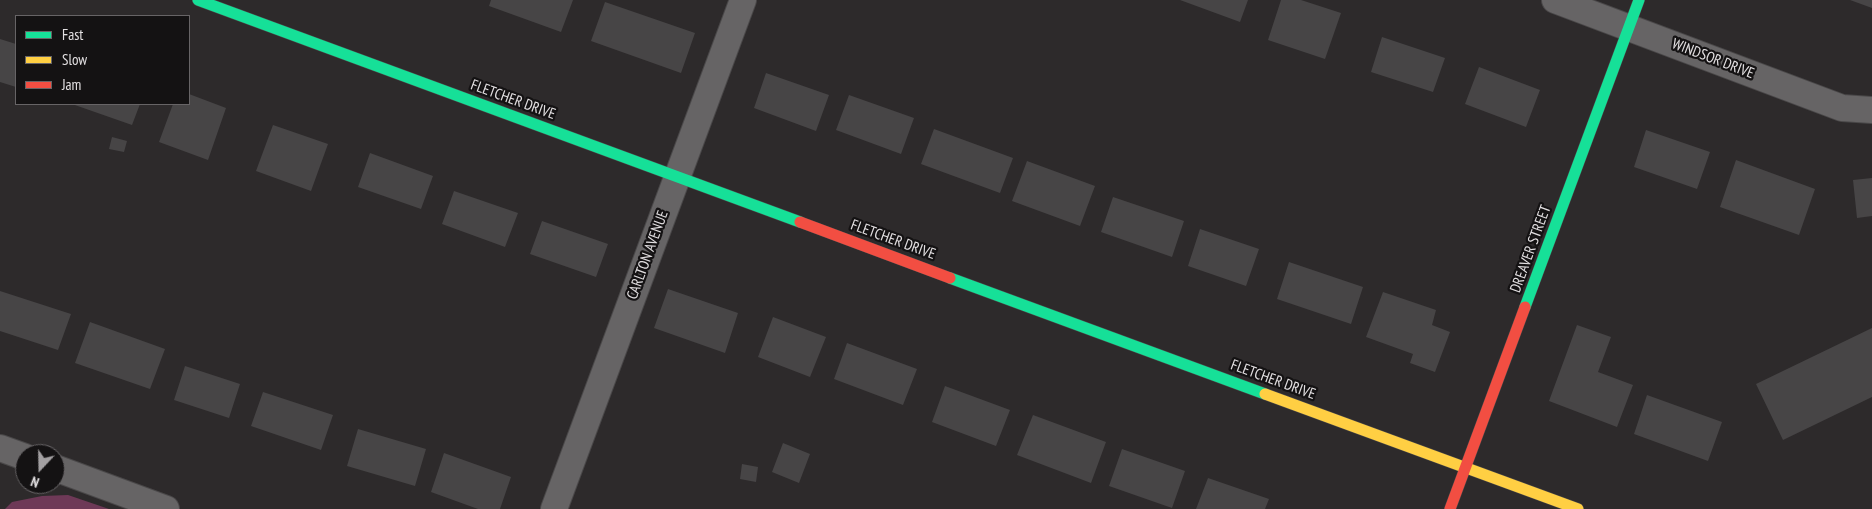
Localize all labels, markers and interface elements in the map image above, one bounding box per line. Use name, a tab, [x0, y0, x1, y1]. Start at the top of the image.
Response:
legend	[15, 15, 190, 105]
text: Fast	[62, 25, 83, 44]
street label: WINDSOR DRIVE	[1669, 35, 1757, 83]
text: Slow	[62, 50, 87, 69]
text: Jam	[62, 75, 81, 94]
street label: FLETCHER DRIVE	[468, 76, 558, 124]
street label: DREAVER STREET	[1507, 203, 1555, 295]
street label: CARLTON AVENUE	[624, 208, 672, 302]
street label: FLETCHER DRIVE	[848, 216, 938, 264]
street label: FLETCHER DRIVE	[1228, 356, 1318, 404]
north arrow	[15, 444, 65, 494]
text: N	[28, 472, 42, 492]

